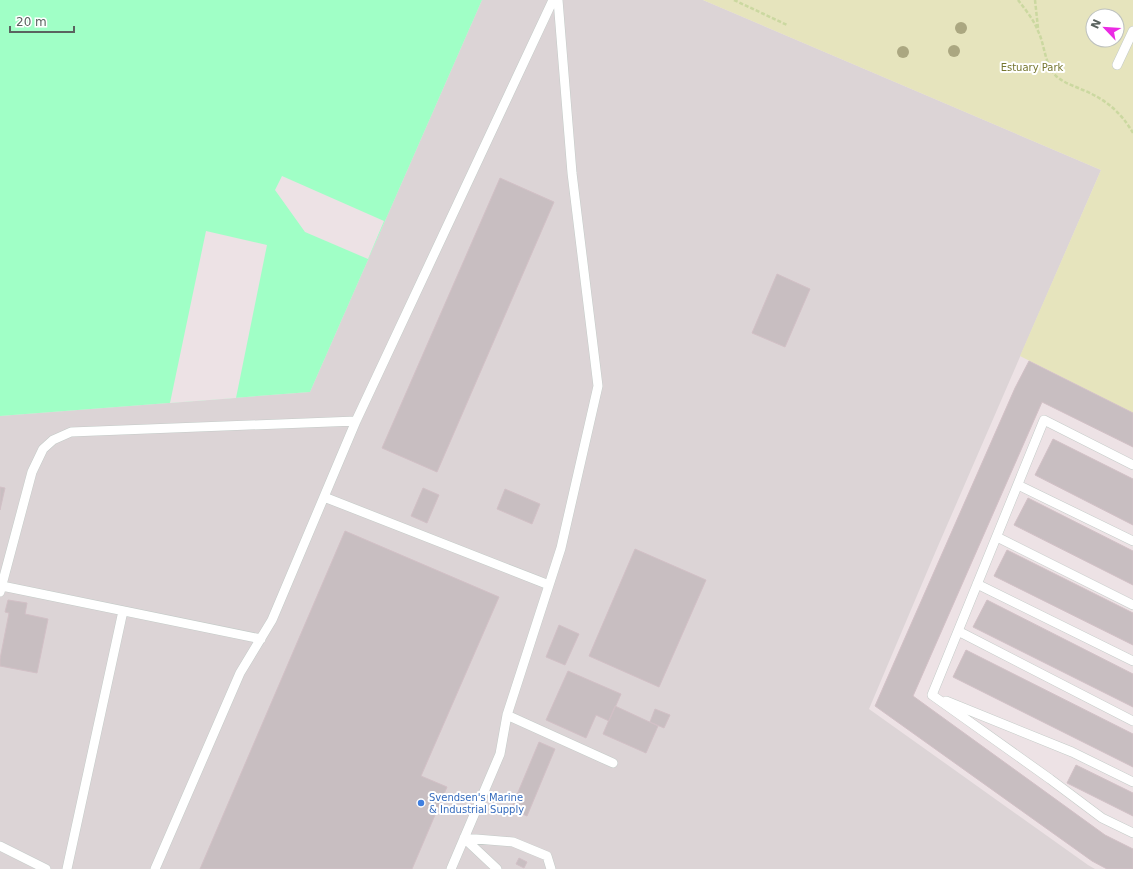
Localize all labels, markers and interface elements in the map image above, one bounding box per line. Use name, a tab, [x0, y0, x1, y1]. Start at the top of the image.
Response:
scale bar	[10, 8, 74, 34]
north arrow	[1085, 8, 1125, 48]
text: 20 m	[16, 15, 47, 29]
text: N	[1089, 17, 1104, 31]
park label: Estuary Park	[1001, 62, 1064, 73]
place label: Svendsen's Marine & Industrial Supply	[429, 792, 524, 815]
marker: Svendsen's Marine & Industrial Supply	[416, 798, 426, 808]

